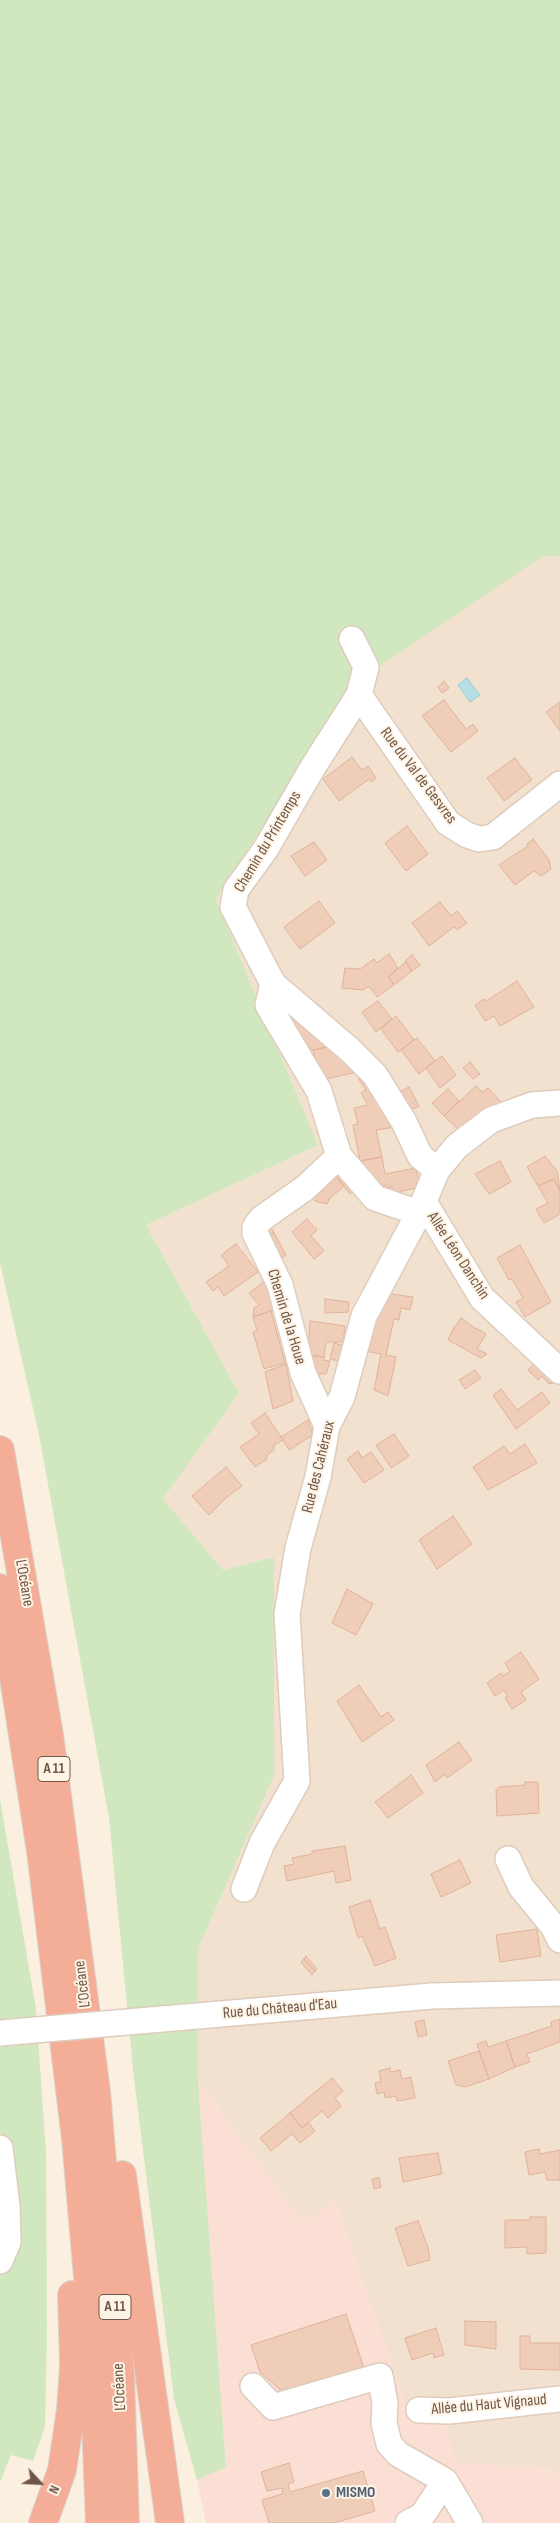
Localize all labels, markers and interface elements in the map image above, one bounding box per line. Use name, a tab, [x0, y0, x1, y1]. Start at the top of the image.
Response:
street label: Rue du Val de Gesvres	[375, 724, 461, 828]
street label: Chemin du Printemps	[230, 788, 306, 896]
street label: Allée Léon Danchin	[423, 1209, 493, 1303]
street label: Chemin de la Houe	[262, 1267, 310, 1367]
street label: Rue des Cahéraux	[298, 1419, 340, 1515]
street label: L’Océane	[10, 1558, 38, 1608]
road number: A 11	[38, 1756, 70, 1782]
street label: L’Océane	[71, 1959, 95, 2009]
street label: Rue du Château d'Eau	[222, 1994, 338, 2024]
road number: A 11	[99, 2294, 131, 2320]
street label: L’Océane	[109, 2363, 131, 2411]
street label: Allée du Haut Vignaud	[431, 2390, 547, 2420]
north arrow	[15, 2458, 65, 2508]
text: N	[45, 2483, 63, 2497]
place label: MISMO	[336, 2483, 375, 2503]
marker: MISMO	[320, 2487, 332, 2499]

